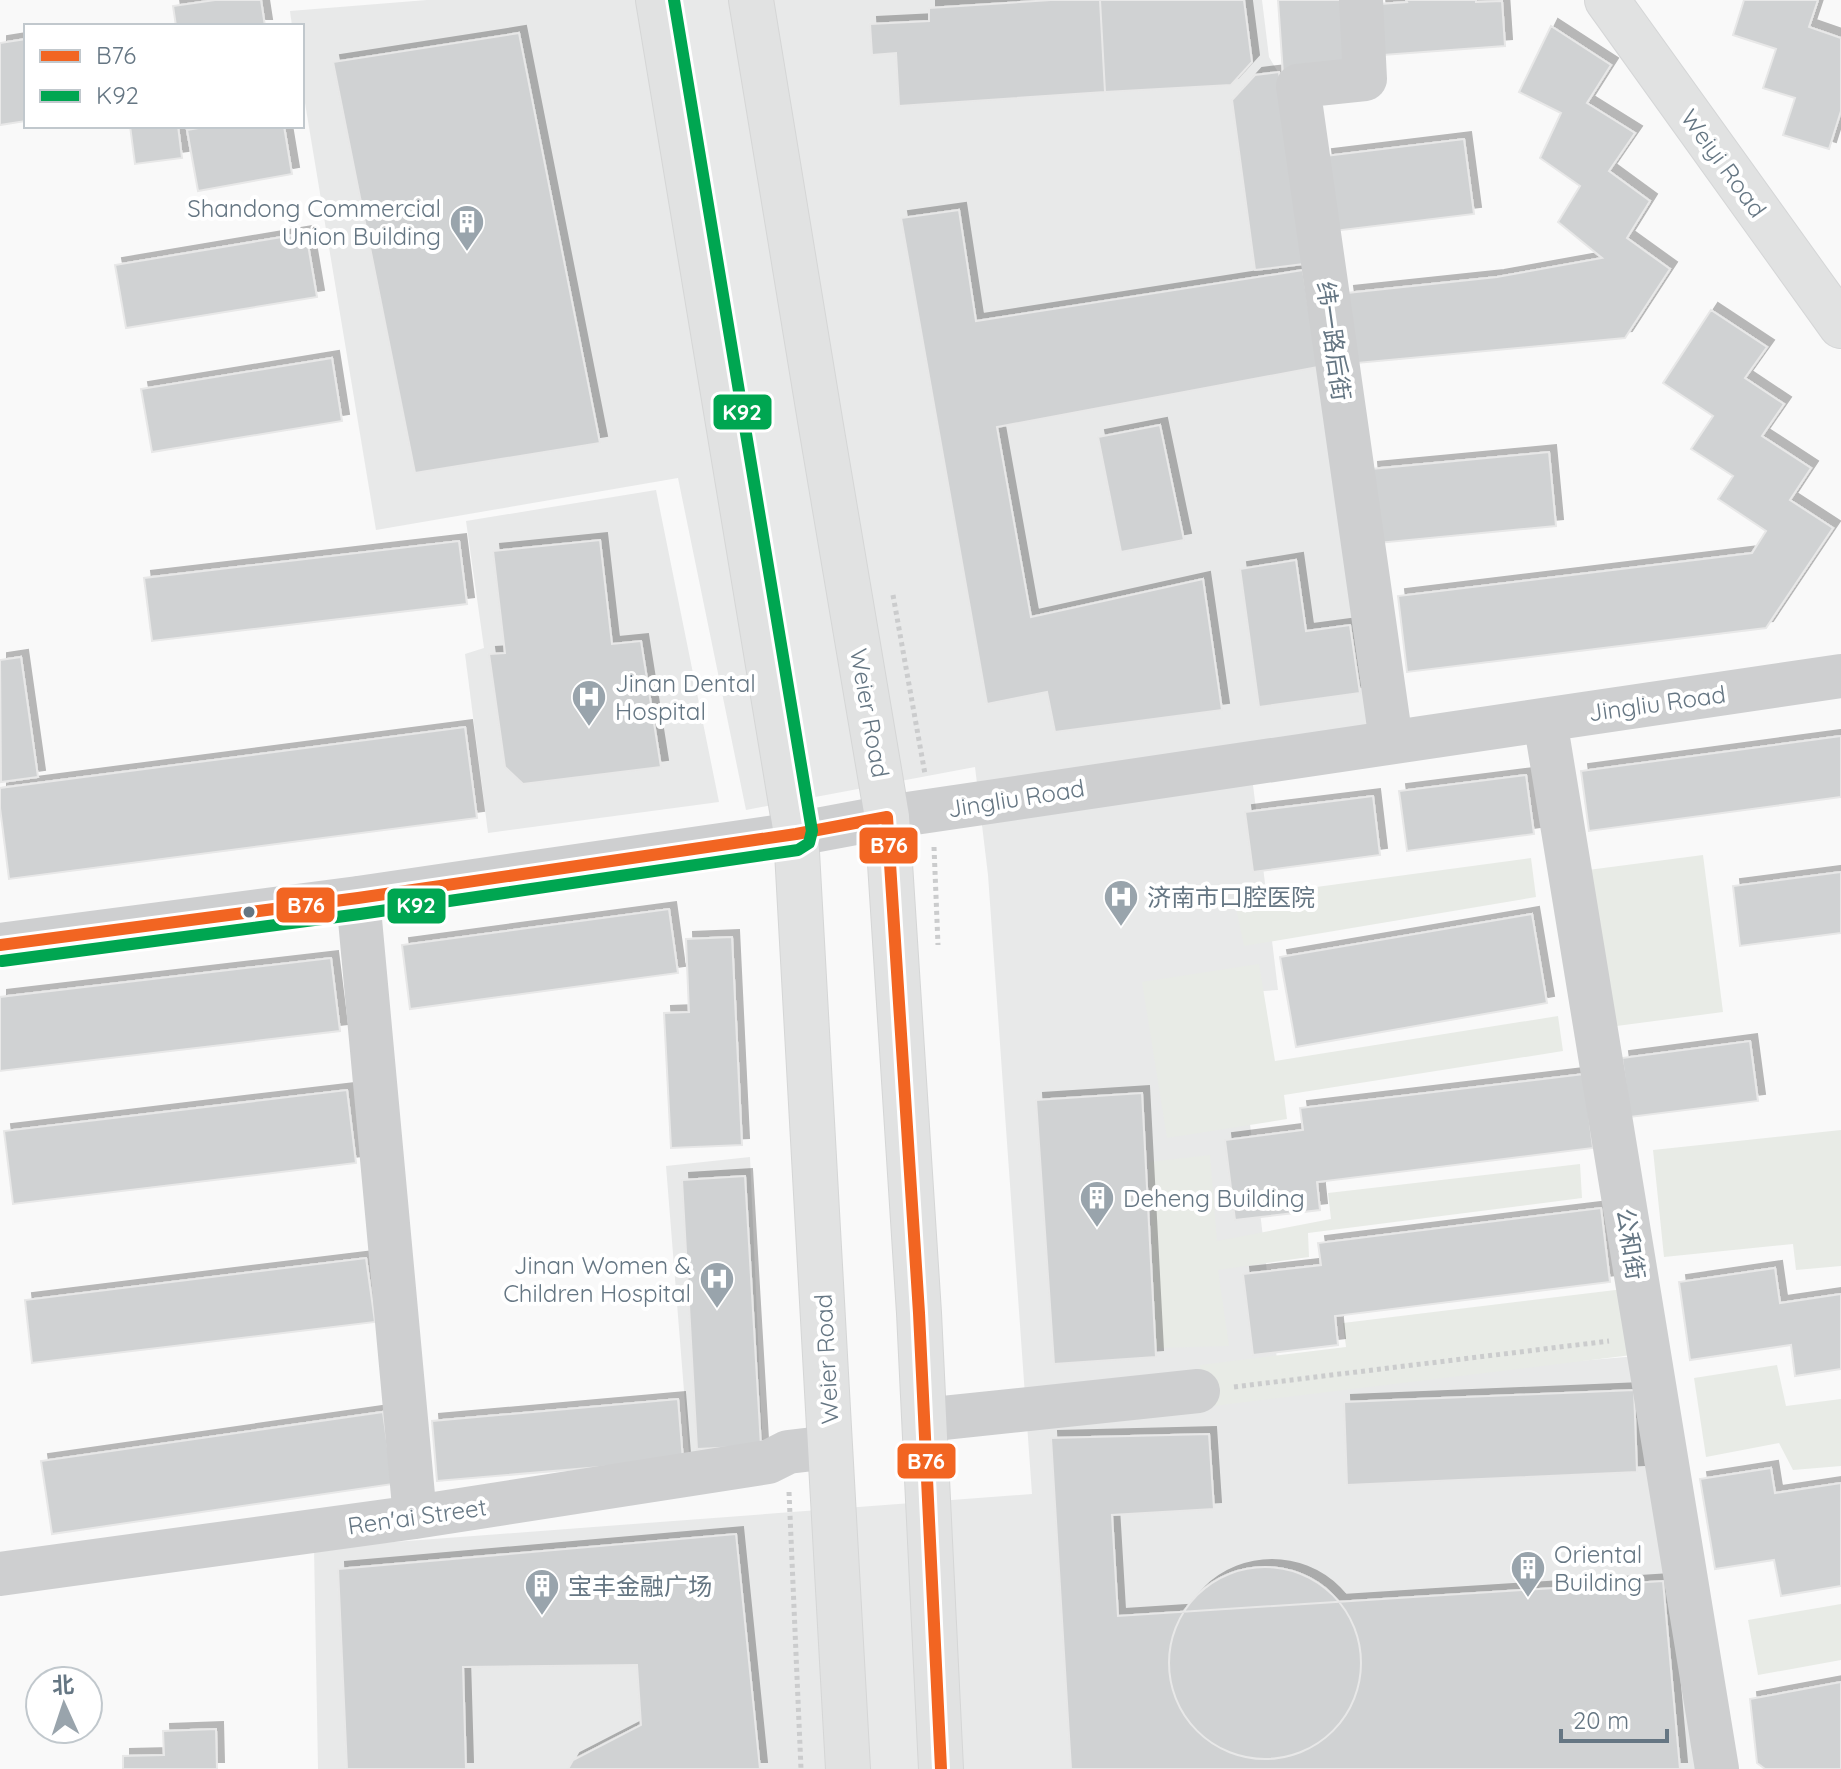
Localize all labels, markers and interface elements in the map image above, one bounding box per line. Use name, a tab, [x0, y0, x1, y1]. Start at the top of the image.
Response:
legend	[24, 24, 304, 128]
text: B76	[96, 40, 136, 70]
text: K92	[96, 80, 139, 110]
street label: Weiyi Road	[1675, 103, 1773, 223]
place label: Shandong Commercial Union Building	[187, 193, 441, 251]
building icon: Shandong Commercial Union Building	[448, 203, 486, 253]
street label: 纬一路后街	[1311, 279, 1357, 403]
line badge: K92	[712, 393, 773, 431]
text: K92	[722, 398, 762, 426]
street label: Weier Road	[844, 646, 896, 780]
place label: Jinan Dental Hospital	[615, 668, 756, 726]
hospital icon: Jinan Dental Hospital	[570, 678, 608, 728]
street label: Jingliu Road	[1587, 679, 1727, 727]
street label: Jingliu Road	[945, 772, 1087, 824]
line badge: B76	[858, 826, 919, 865]
text: B76	[870, 831, 908, 859]
hospital icon: 济南市口腔医院	[1102, 878, 1140, 928]
place label: 济南市口腔医院	[1147, 882, 1315, 912]
line badge: B76	[275, 886, 336, 924]
line badge: K92	[386, 887, 447, 925]
text: B76	[287, 891, 325, 919]
text: K92	[396, 891, 436, 919]
unlabelled marker	[241, 904, 257, 920]
building icon: Deheng Building	[1078, 1179, 1116, 1229]
place label: Deheng Building	[1123, 1183, 1305, 1213]
street label: 公和街	[1611, 1206, 1651, 1282]
place label: Jinan Women & Children Hospital	[503, 1250, 691, 1308]
hospital icon: Jinan Women & Children Hospital	[698, 1260, 736, 1310]
street label: Weier Road	[808, 1293, 844, 1425]
line badge: B76	[896, 1442, 957, 1480]
text: B76	[907, 1447, 945, 1475]
street label: Ren'ai Street	[346, 1491, 488, 1541]
place label: Oriental Building	[1554, 1539, 1642, 1597]
building icon: Oriental Building	[1509, 1549, 1547, 1599]
building icon: 宝丰金融广场	[523, 1567, 561, 1617]
place label: 宝丰金融广场	[568, 1571, 712, 1601]
north arrow	[24, 1665, 104, 1745]
text: 北	[51, 1670, 75, 1700]
scale bar	[1561, 1693, 1667, 1743]
text: 20 m	[1573, 1705, 1629, 1735]

